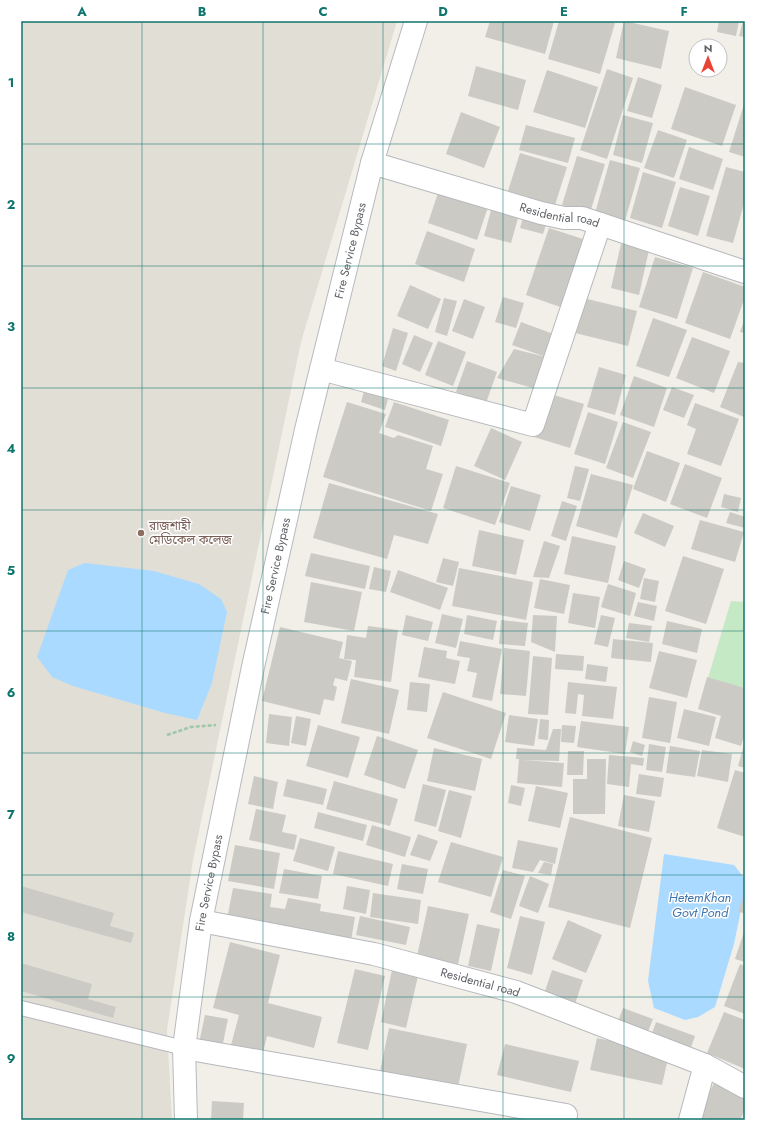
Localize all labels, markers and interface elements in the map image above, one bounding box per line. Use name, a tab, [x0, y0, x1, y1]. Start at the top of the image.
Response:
text: A	[76, 2, 87, 21]
text: B	[198, 2, 207, 21]
text: C	[318, 2, 328, 21]
text: D	[438, 2, 448, 21]
text: E	[560, 2, 568, 21]
text: F	[680, 2, 688, 21]
north arrow	[688, 38, 728, 78]
text: N	[704, 40, 712, 56]
text: 1	[8, 73, 14, 92]
text: 2	[7, 195, 15, 214]
street label: Residential road	[517, 198, 602, 232]
street label: Fire Service Bypass	[330, 201, 371, 301]
text: 3	[7, 317, 15, 336]
text: 4	[6, 439, 16, 458]
street label: Fire Service Bypass	[256, 516, 295, 616]
place label: রাজশাহী মেডিকেল কলেজ	[148, 517, 233, 549]
marker: রাজশাহী মেডিকেল কলেজ	[136, 528, 146, 538]
text: 5	[7, 561, 15, 580]
text: 6	[7, 683, 16, 702]
text: 7	[7, 805, 15, 824]
street label: Fire Service Bypass	[191, 833, 228, 932]
water label: HetemKhan Govt Pond	[669, 888, 732, 922]
text: 8	[7, 927, 15, 946]
street label: Residential road	[438, 963, 523, 1002]
text: 9	[7, 1049, 16, 1068]

